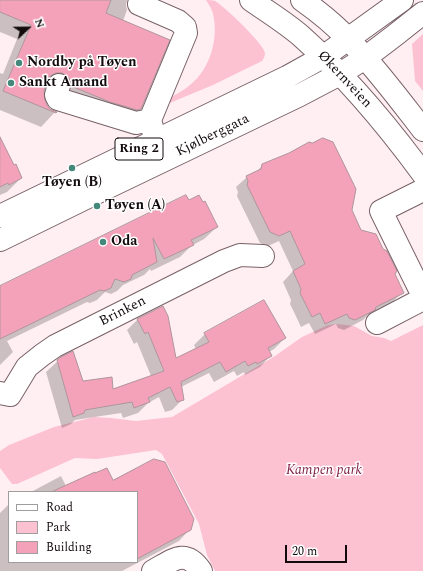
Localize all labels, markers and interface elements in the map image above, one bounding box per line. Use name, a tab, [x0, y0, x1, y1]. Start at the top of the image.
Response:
north arrow	[8, 8, 48, 48]
text: N	[30, 16, 49, 31]
street label: Økernveien	[313, 48, 375, 112]
place label: Nordby på Tøyen	[27, 55, 137, 71]
marker: Nordby på Tøyen	[14, 58, 24, 68]
place label: Sankt Amand	[19, 75, 108, 91]
marker: Sankt Amand	[6, 78, 16, 88]
street label: Kjølberggata	[174, 111, 252, 161]
road number: Ring 2	[115, 138, 163, 160]
marker: Tøyen (B)	[67, 163, 77, 173]
place label: Tøyen (B)	[42, 175, 102, 191]
place label: Tøyen (A)	[105, 198, 165, 214]
marker: Tøyen (A)	[92, 201, 102, 211]
place label: Oda	[111, 234, 138, 250]
marker: Oda	[98, 237, 108, 247]
street label: Brinken	[97, 293, 149, 331]
park label: Kampen park	[286, 463, 362, 479]
legend	[8, 491, 138, 563]
text: Road	[46, 498, 73, 517]
text: Park	[46, 518, 71, 537]
scale bar	[287, 537, 349, 563]
text: Building	[46, 538, 92, 557]
text: 20 m	[292, 542, 317, 561]

